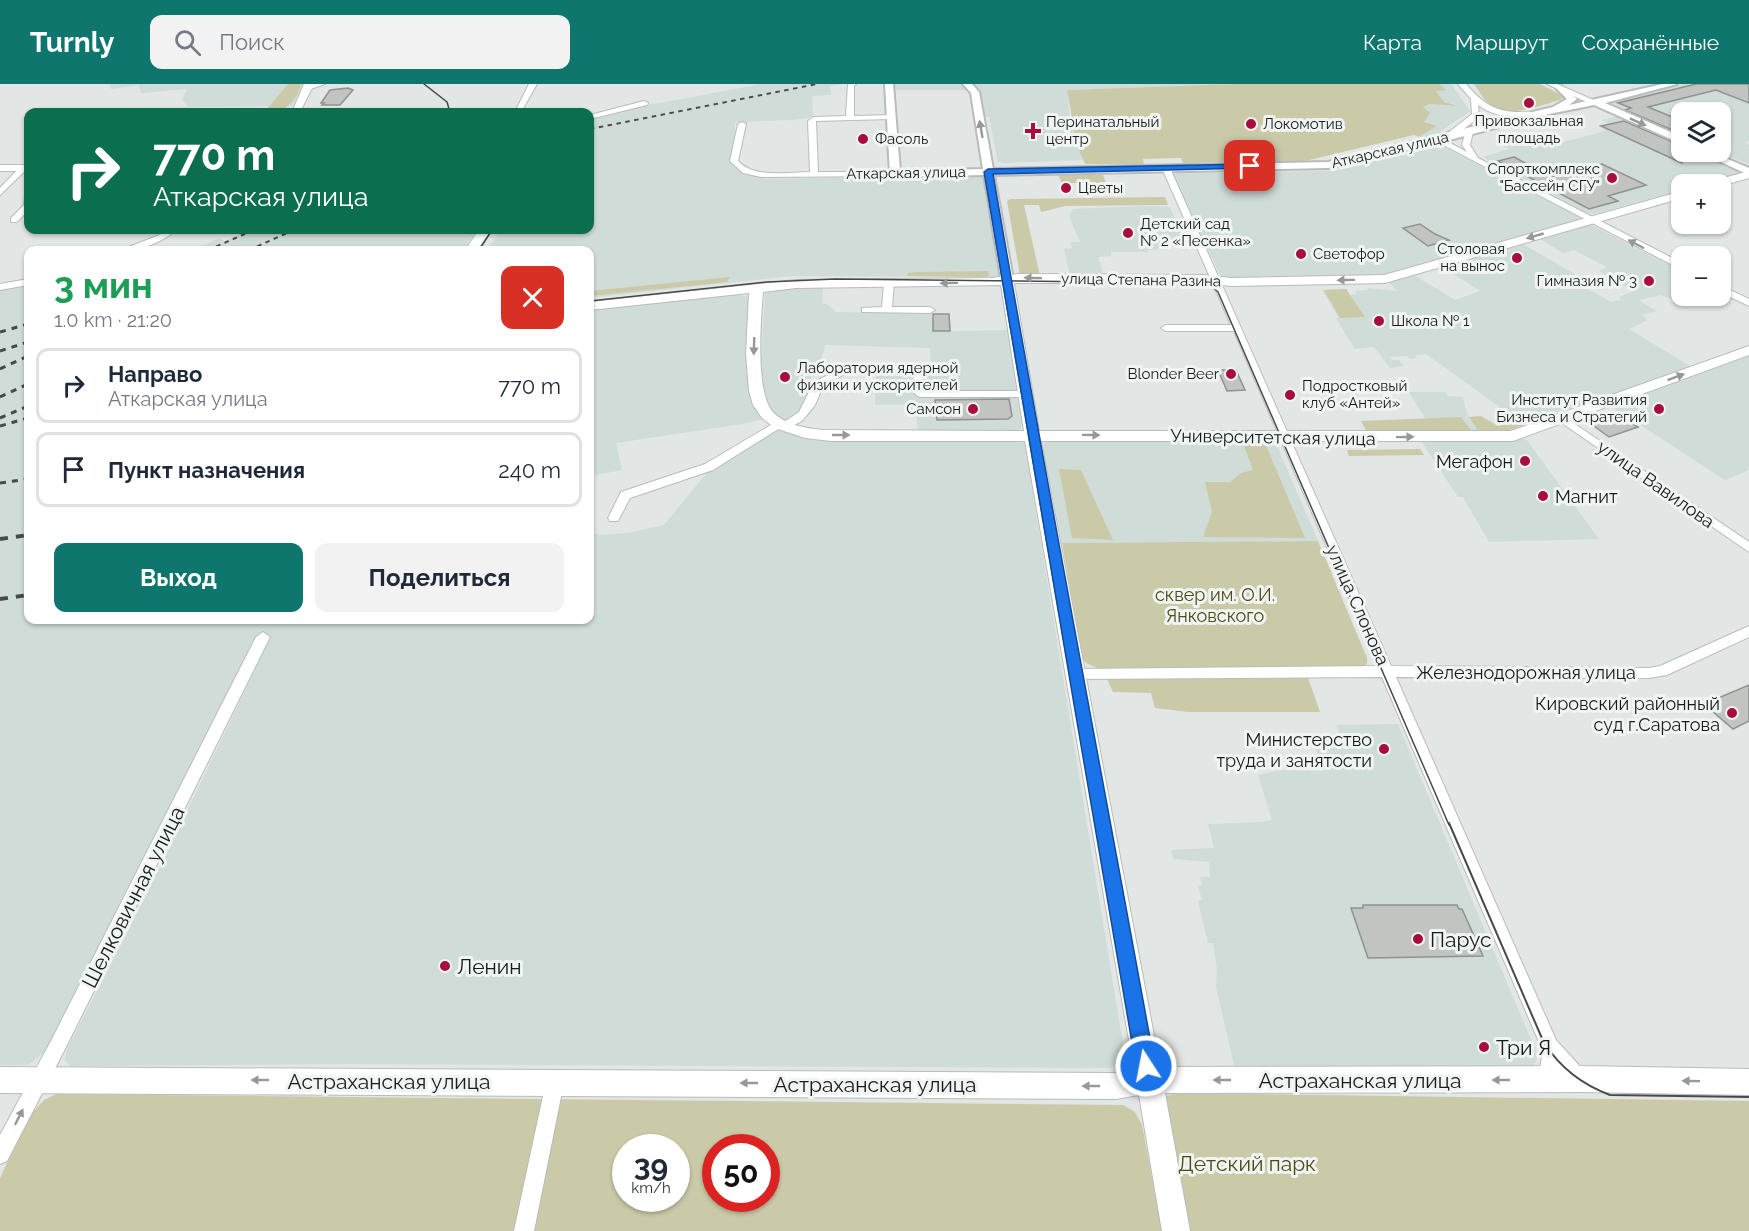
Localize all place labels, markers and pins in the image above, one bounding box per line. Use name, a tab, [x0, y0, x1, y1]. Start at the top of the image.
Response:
marker: Привокзальная площадь	[1522, 96, 1536, 110]
place label: Привокзальная площадь	[1474, 112, 1584, 147]
place label: Перинатальный центр	[1046, 113, 1159, 148]
place label: Локомотив	[1263, 115, 1343, 133]
marker: Локомотив	[1244, 117, 1258, 131]
marker: Перинатальный центр	[1024, 122, 1042, 140]
place label: Фасоль	[875, 130, 928, 148]
marker: Фасоль	[856, 132, 870, 146]
pin	[1224, 140, 1275, 191]
place label: Спорткомплекс "Бассейн СГУ"	[1488, 160, 1600, 195]
marker: Спорткомплекс "Бассейн СГУ"	[1605, 171, 1619, 185]
place label: Цветы	[1078, 179, 1123, 197]
marker: Цветы	[1059, 181, 1073, 195]
place label: Детский сад № 2 «Песенка»	[1140, 215, 1251, 250]
marker: Детский сад № 2 «Песенка»	[1121, 226, 1135, 240]
place label: Столовая на вынос	[1437, 240, 1505, 275]
place label: Светофор	[1313, 245, 1385, 263]
marker: Светофор	[1294, 247, 1308, 261]
marker: Столовая на вынос	[1510, 251, 1524, 265]
place label: Гимназия № 3	[1537, 272, 1637, 290]
marker: Гимназия № 3	[1642, 274, 1656, 288]
place label: Школа № 1	[1391, 312, 1470, 330]
marker: Школа № 1	[1372, 314, 1386, 328]
place label: Лаборатория ядерной физики и ускорителей	[797, 359, 958, 394]
place label: Blonder Beer	[1128, 365, 1220, 383]
marker: Blonder Beer	[1224, 367, 1238, 381]
marker: Лаборатория ядерной физики и ускорителей	[778, 370, 792, 384]
place label: Подростковый клуб «Антей»	[1302, 377, 1407, 412]
marker: Подростковый клуб «Антей»	[1283, 388, 1297, 402]
place label: Институт Развития Бизнеса и Стратегий	[1496, 391, 1647, 426]
place label: Самсон	[906, 400, 961, 418]
marker: Самсон	[966, 402, 980, 416]
marker: Институт Развития Бизнеса и Стратегий	[1652, 402, 1666, 416]
place label: Мегафон	[1436, 451, 1513, 472]
marker: Мегафон	[1518, 454, 1532, 468]
place label: Магнит	[1555, 486, 1618, 507]
marker: Магнит	[1536, 489, 1550, 503]
place label: Кировский районный суд г.Саратова	[1535, 693, 1720, 735]
marker: Кировский районный суд г.Саратова	[1725, 706, 1739, 720]
place label: Министерство труда и занятости	[1216, 729, 1372, 771]
marker: Министерство труда и занятости	[1377, 742, 1391, 756]
place label: Парус	[1430, 927, 1492, 952]
marker: Парус	[1411, 932, 1425, 946]
place label: Ленин	[457, 954, 522, 979]
marker: Ленин	[438, 959, 452, 973]
place label: Три Я	[1496, 1035, 1551, 1060]
marker: Три Я	[1477, 1040, 1491, 1054]

